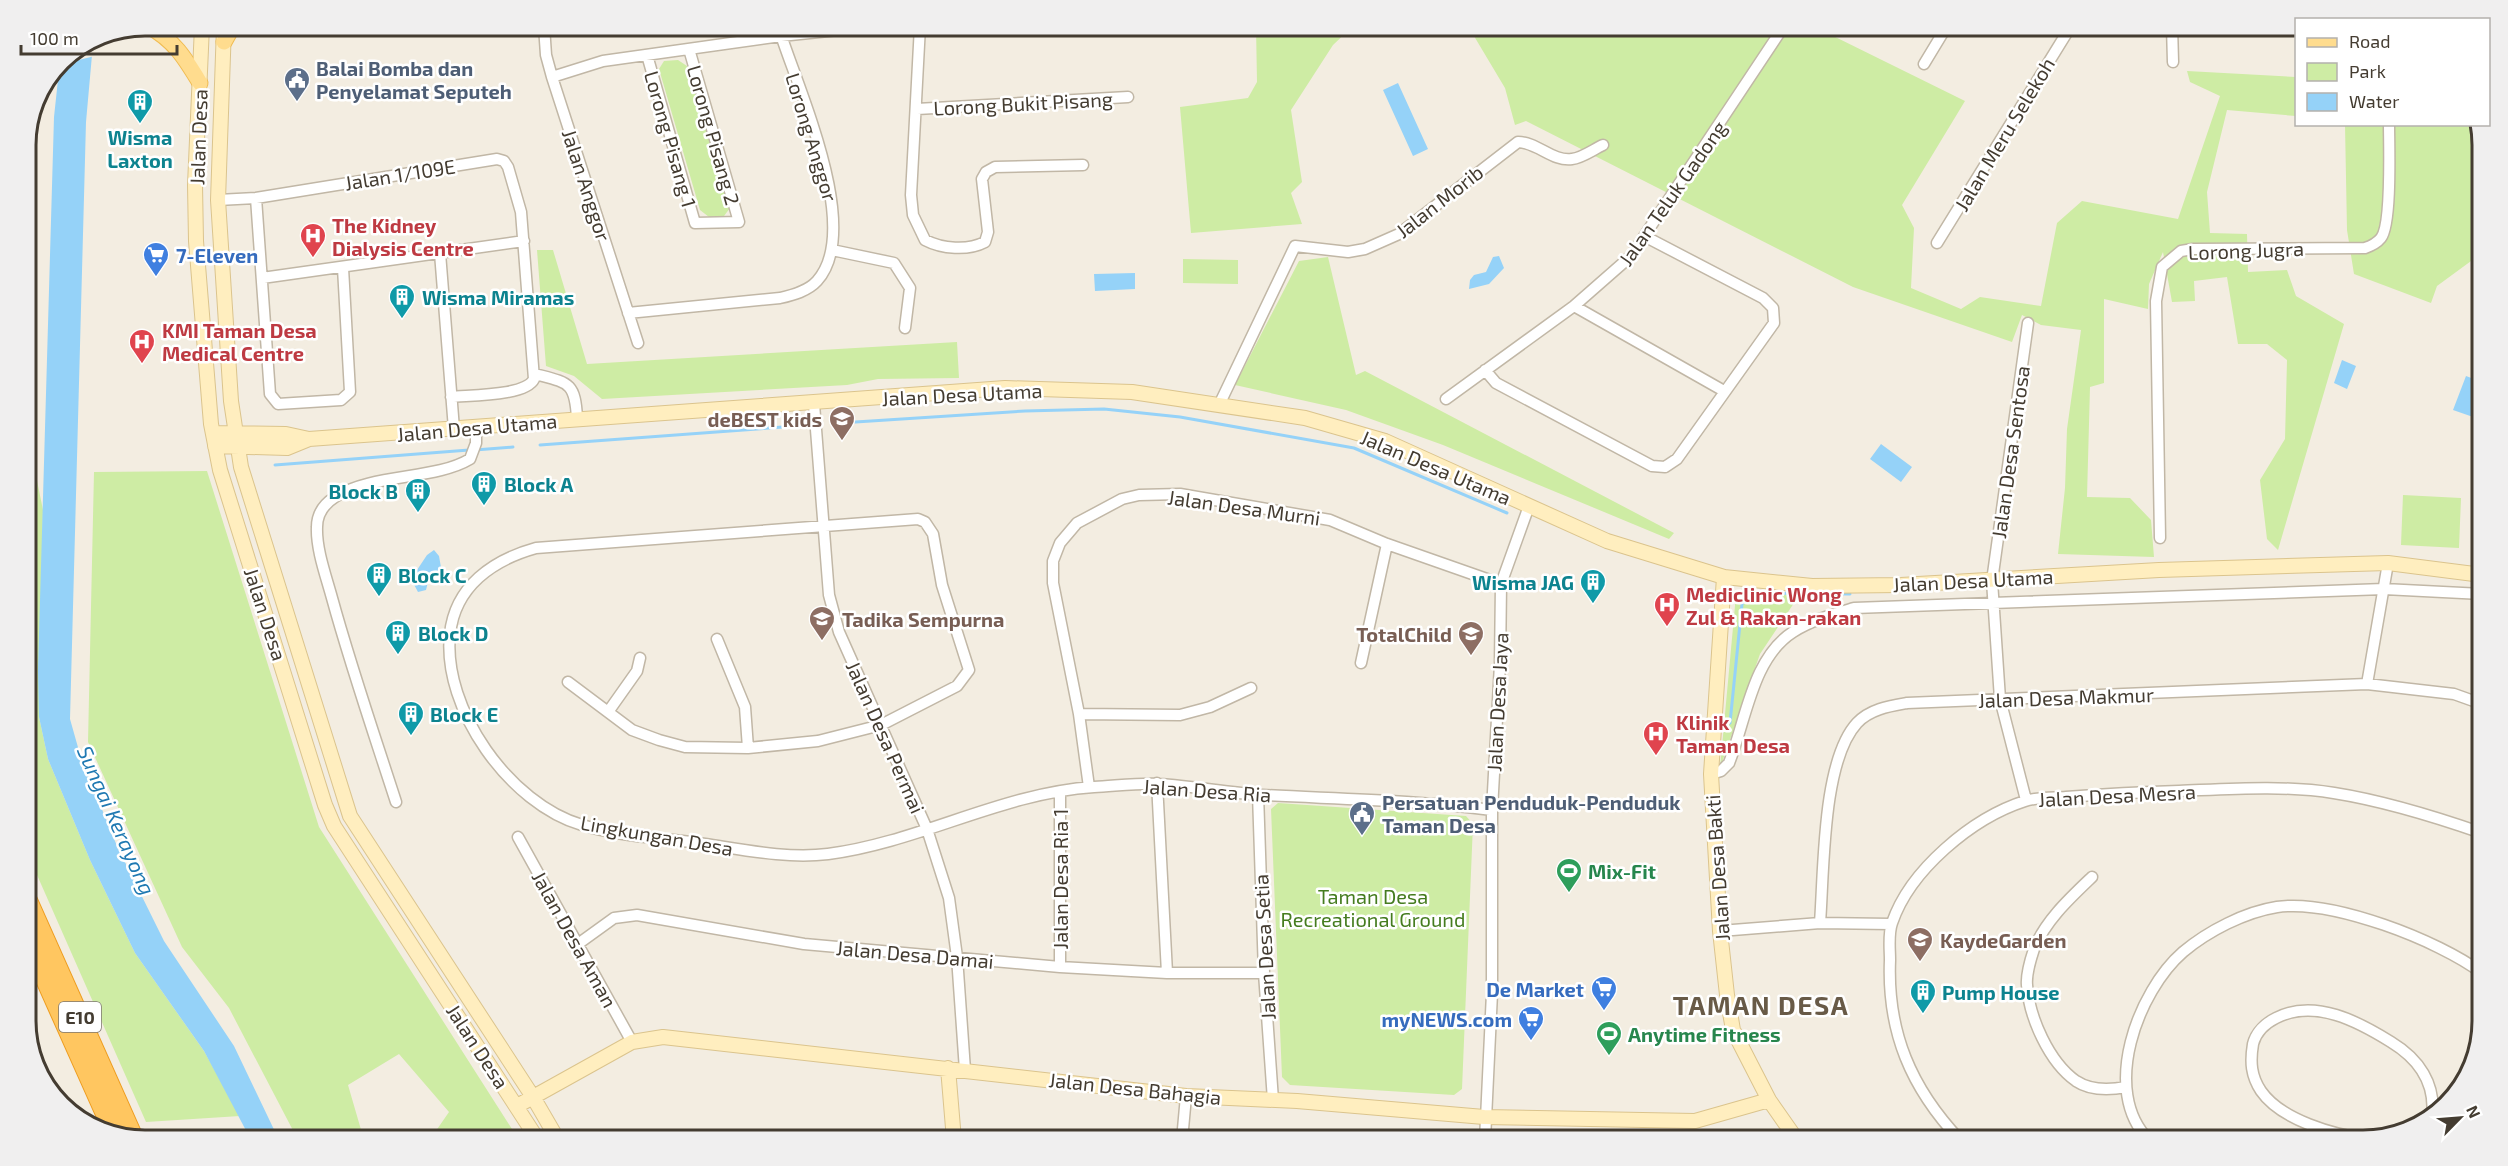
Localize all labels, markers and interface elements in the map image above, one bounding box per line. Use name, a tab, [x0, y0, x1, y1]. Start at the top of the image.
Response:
scale bar	[21, 18, 177, 56]
legend	[2295, 18, 2490, 126]
text: 100 m	[30, 27, 79, 49]
text: Road	[2349, 30, 2390, 52]
street label: Jalan Meru Selekoh	[1949, 53, 2059, 215]
place label: Balai Bomba dan Penyelamat Seputeh	[316, 56, 512, 104]
text: Park	[2349, 60, 2386, 82]
street label: Lorong Pisang 2	[683, 62, 745, 208]
public building icon: Balai Bomba dan Penyelamat Seputeh	[282, 65, 312, 103]
street label: Lorong Pisang 1	[640, 68, 702, 210]
street label: Lorong Anggor	[781, 70, 843, 204]
street label: Lorong Bukit Pisang	[933, 86, 1113, 120]
building icon: Wisma Laxton	[125, 87, 155, 125]
street label: Jalan Desa	[184, 89, 212, 185]
text: Water	[2349, 90, 2399, 112]
street label: Jalan Teluk Gadong	[1613, 116, 1731, 270]
place label: Wisma Laxton	[107, 125, 173, 172]
street label: Jalan Anggor	[558, 126, 616, 244]
street label: Jalan 1/109E	[343, 153, 457, 195]
street label: Jalan Morib	[1391, 160, 1487, 242]
place label: The Kidney Dialysis Centre	[332, 213, 474, 261]
hospital icon: The Kidney Dialysis Centre	[298, 221, 328, 259]
street label: Lorong Jugra	[2188, 236, 2304, 264]
supermarket icon: 7-Eleven	[141, 240, 171, 278]
place label: 7-Eleven	[176, 243, 258, 267]
building icon: Wisma Miramas	[387, 282, 417, 320]
place label: Wisma Miramas	[422, 285, 574, 309]
place label: KMI Taman Desa Medical Centre	[162, 318, 317, 365]
hospital icon: KMI Taman Desa Medical Centre	[127, 327, 157, 365]
street label: Jalan Desa Sentosa	[1986, 364, 2034, 540]
street label: Jalan Desa Utama	[881, 378, 1043, 410]
school or university icon: deBEST kids	[827, 404, 857, 442]
place label: deBEST kids	[708, 407, 822, 431]
street label: Jalan Desa Utama	[396, 408, 558, 446]
street label: Jalan Desa Utama	[1357, 425, 1515, 509]
building icon: Block A	[469, 469, 499, 507]
place label: Block A	[504, 472, 574, 496]
building icon: Block B	[403, 476, 433, 514]
place label: Block B	[328, 479, 398, 503]
street label: Jalan Desa Murni	[1166, 484, 1322, 530]
building icon: Block C	[364, 560, 394, 598]
place label: Block C	[398, 563, 467, 587]
street label: Jalan Desa Utama	[1892, 564, 2054, 596]
street label: Jalan Desa	[240, 565, 292, 663]
building icon: Wisma JAG	[1578, 567, 1608, 605]
place label: Wisma JAG	[1472, 570, 1574, 594]
place label: Mediclinic Wong Zul & Rakan-rakan	[1686, 582, 1861, 629]
hospital icon: Mediclinic Wong Zul & Rakan-rakan	[1652, 590, 1682, 628]
school or university icon: Tadika Sempurna	[807, 604, 837, 642]
place label: Tadika Sempurna	[842, 607, 1004, 631]
building icon: Block D	[383, 618, 413, 656]
school or university icon: TotalChild	[1456, 619, 1486, 657]
place label: Block D	[418, 621, 488, 645]
place label: TotalChild	[1356, 622, 1452, 646]
street label: Jalan Desa Jaya	[1481, 632, 1513, 772]
street label: Jalan Desa Permai	[842, 657, 930, 817]
street label: Jalan Desa Makmur	[1978, 682, 2154, 712]
building icon: Block E	[396, 699, 426, 737]
place label: Block E	[430, 702, 498, 726]
place label: Klinik Taman Desa	[1676, 710, 1790, 757]
hospital icon: Klinik Taman Desa	[1641, 719, 1671, 757]
water label: Sungai Kerayong	[72, 742, 161, 899]
street label: Jalan Desa Ria	[1142, 774, 1272, 806]
street label: Jalan Desa Mesra	[2038, 779, 2196, 811]
place label: Persatuan Penduduk-Penduduk Taman Desa	[1382, 790, 1681, 837]
street label: Jalan Desa Bakti	[1700, 794, 1734, 942]
public building icon: Persatuan Penduduk-Penduduk Taman Desa	[1347, 799, 1377, 837]
street label: Jalan Desa Ria 1	[1048, 808, 1072, 950]
street label: Lingkungan Desa	[579, 810, 735, 860]
sports icon: Mix-Fit	[1554, 856, 1584, 894]
place label: Mix-Fit	[1588, 859, 1656, 883]
street label: Jalan Desa Aman	[528, 866, 622, 1012]
street label: Jalan Desa Setia	[1248, 874, 1280, 1020]
park label: Taman Desa Recreational Ground	[1281, 884, 1465, 931]
school or university icon: KaydeGarden	[1905, 925, 1935, 963]
place label: KaydeGarden	[1940, 928, 2066, 953]
street label: Jalan Desa Damai	[835, 935, 995, 973]
supermarket icon: De Market	[1589, 974, 1619, 1012]
place label: De Market	[1486, 977, 1584, 1001]
building icon: Pump House	[1908, 977, 1938, 1015]
place label: Pump House	[1942, 980, 2060, 1004]
district label: TAMAN DESA	[1673, 989, 1849, 1020]
street label: Jalan Desa	[442, 999, 514, 1093]
road number: E10	[59, 1002, 101, 1032]
supermarket icon: myNEWS.com	[1516, 1004, 1546, 1042]
place label: myNEWS.com	[1381, 1007, 1512, 1032]
sports icon: Anytime Fitness	[1594, 1019, 1624, 1057]
place label: Anytime Fitness	[1628, 1022, 1781, 1047]
street label: Jalan Desa Bahagia	[1047, 1067, 1223, 1109]
north arrow	[2430, 1088, 2490, 1148]
text: N	[2463, 1102, 2485, 1121]

